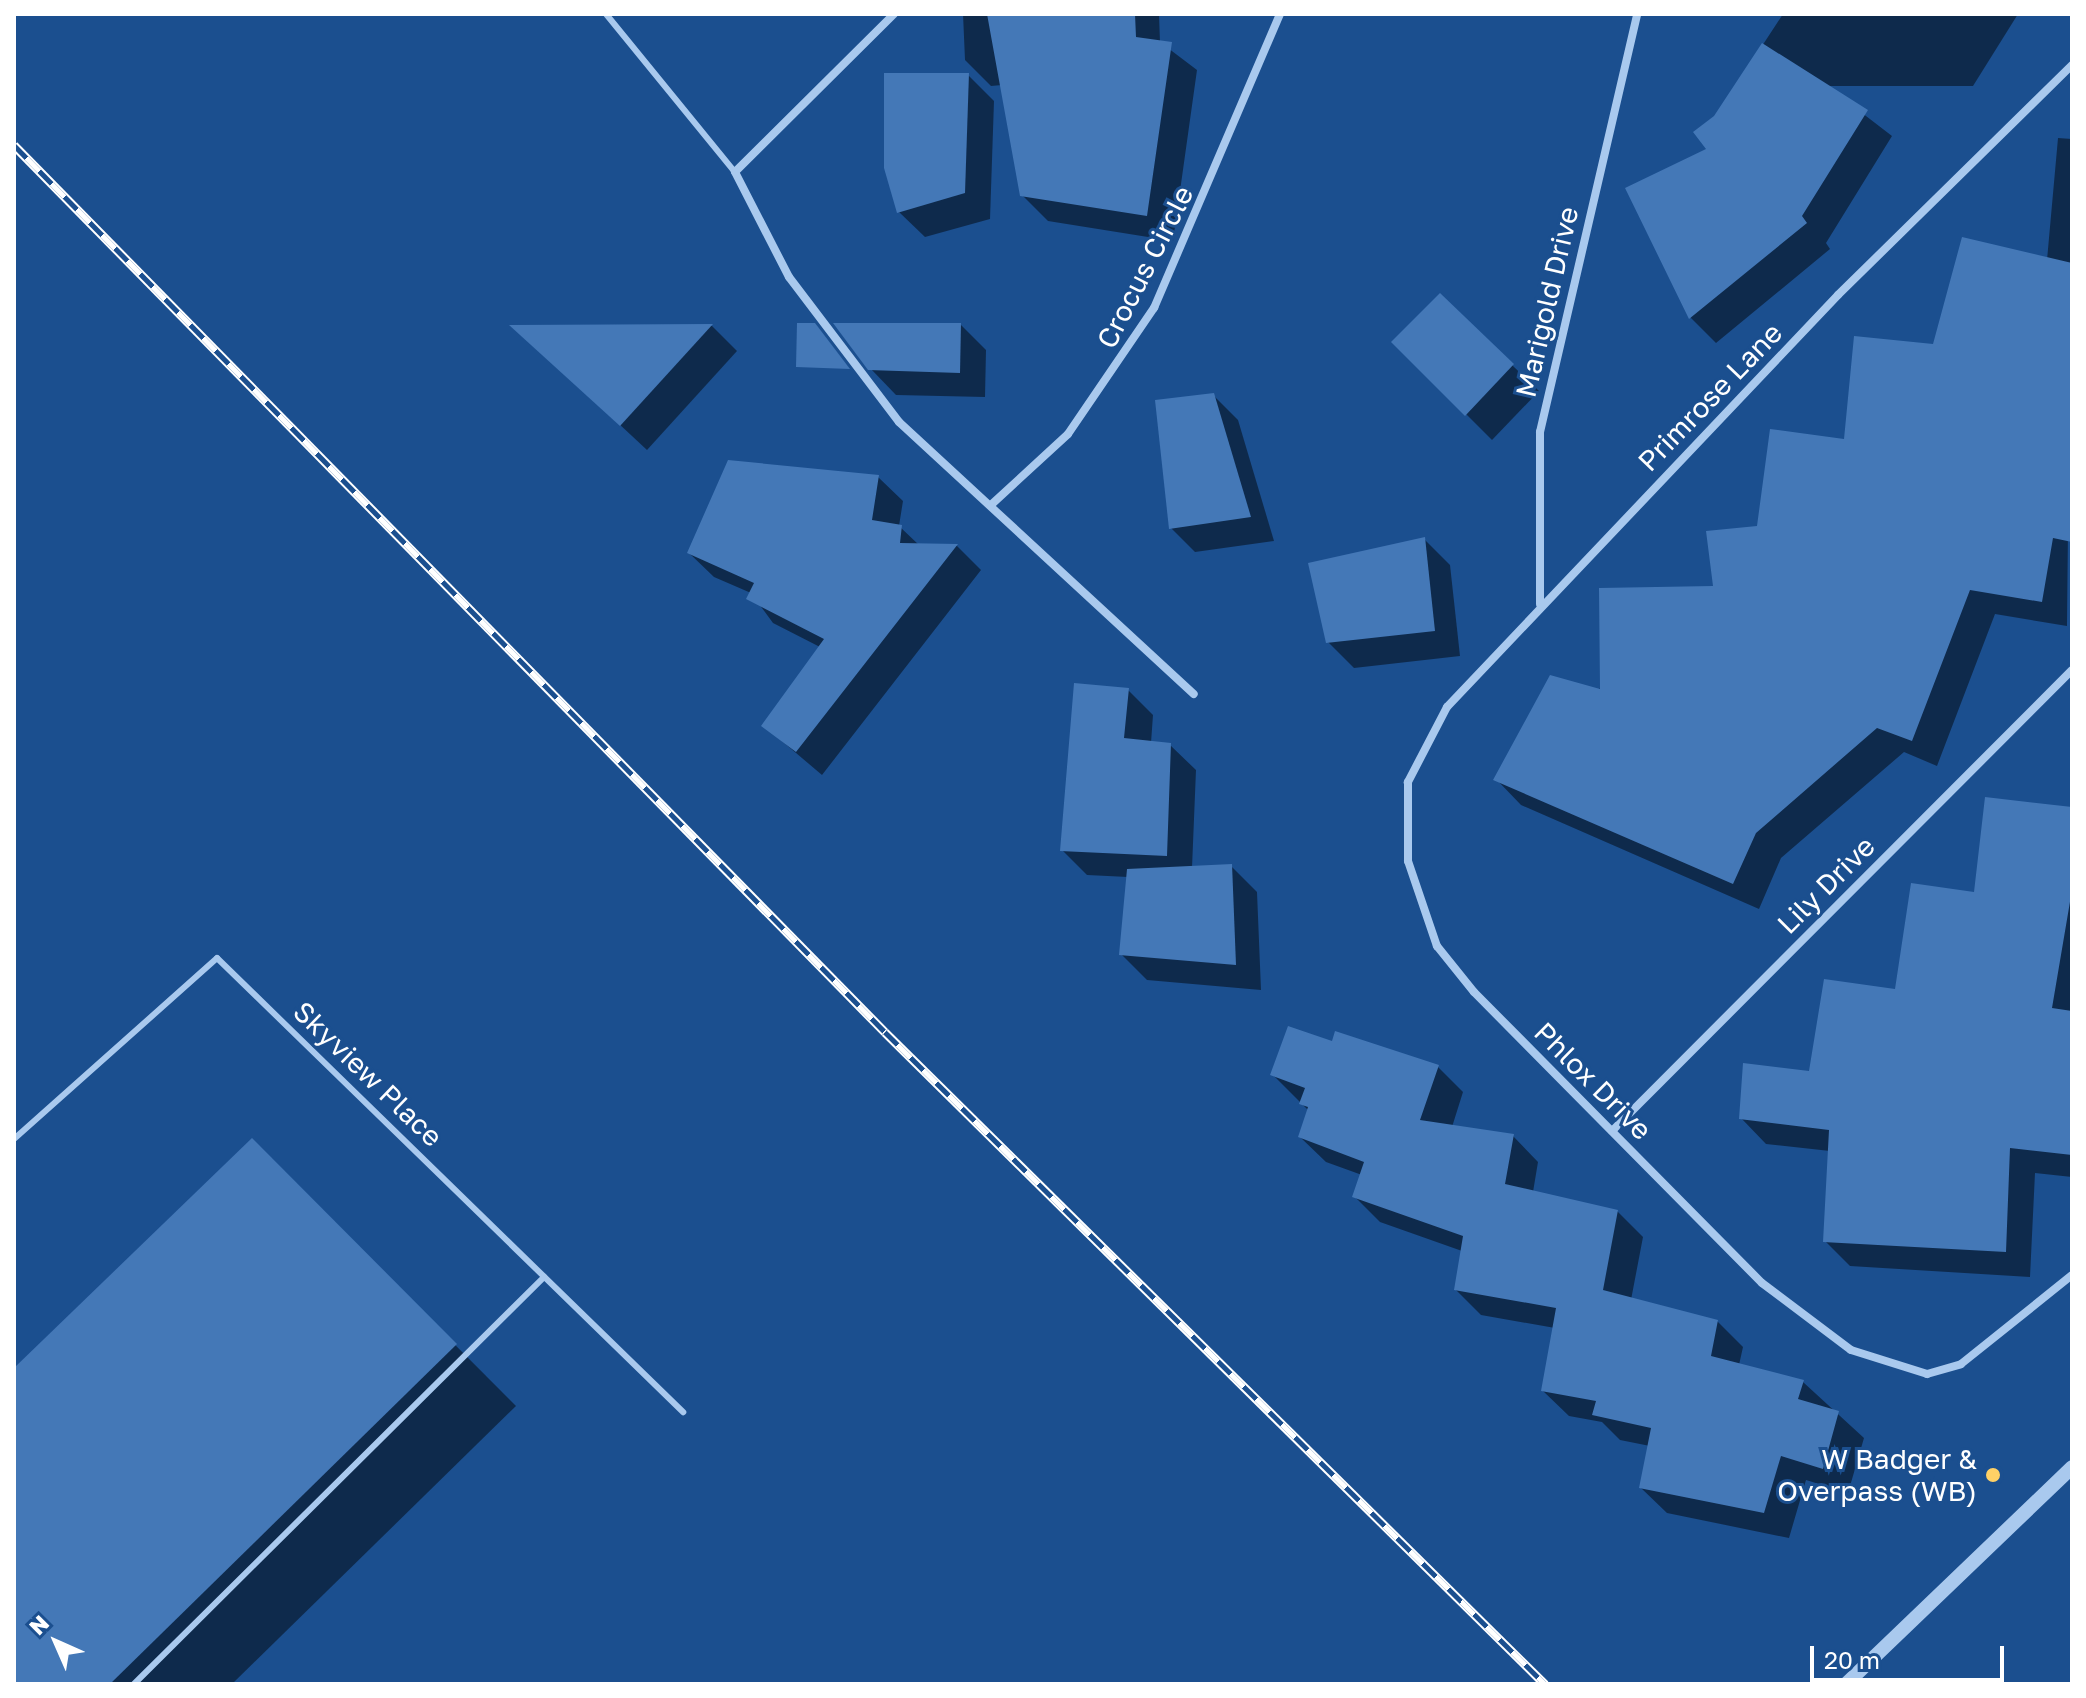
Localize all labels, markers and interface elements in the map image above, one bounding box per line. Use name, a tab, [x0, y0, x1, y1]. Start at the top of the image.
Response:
street label: Crocus Circle	[1090, 180, 1200, 354]
street label: Marigold Drive	[1509, 203, 1585, 401]
street label: Primrose Lane	[1631, 316, 1789, 478]
street label: Lily Drive	[1770, 829, 1882, 941]
street label: Skyview Place	[287, 995, 449, 1153]
street label: Phlox Drive	[1527, 1015, 1659, 1147]
place label: W Badger & Overpass (WB)	[1777, 1442, 1977, 1508]
marker: W Badger & Overpass (WB)	[1984, 1466, 2002, 1484]
north arrow	[16, 1602, 96, 1682]
text: N	[23, 1609, 54, 1640]
scale bar	[1814, 1630, 2008, 1680]
text: 20 m	[1824, 1645, 1880, 1674]

